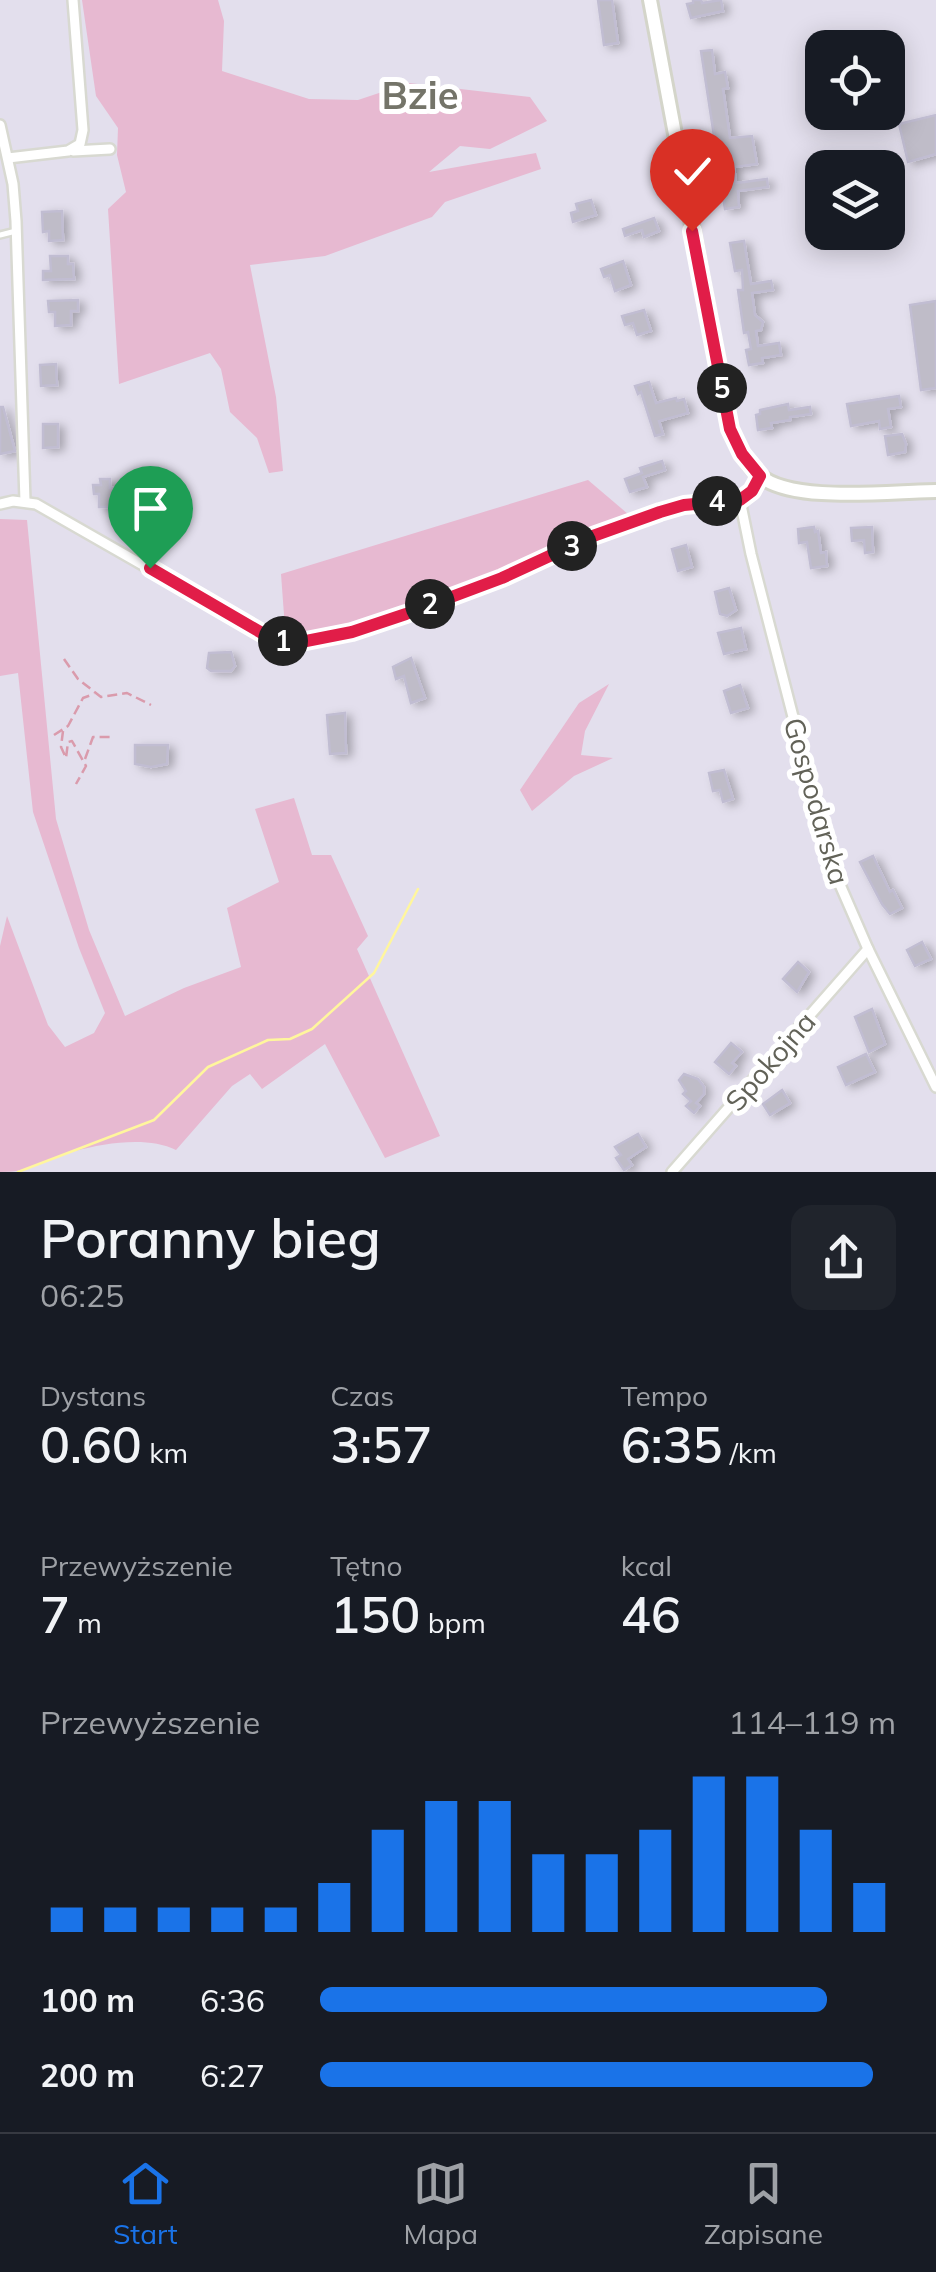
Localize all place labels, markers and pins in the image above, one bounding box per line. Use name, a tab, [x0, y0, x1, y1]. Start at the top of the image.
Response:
pin	[650, 129, 735, 232]
pin: 5	[697, 363, 747, 413]
pin	[108, 466, 193, 569]
pin: 4	[692, 476, 742, 526]
pin: 3	[547, 521, 597, 571]
pin: 2	[405, 579, 455, 629]
pin: 1	[258, 616, 308, 666]

